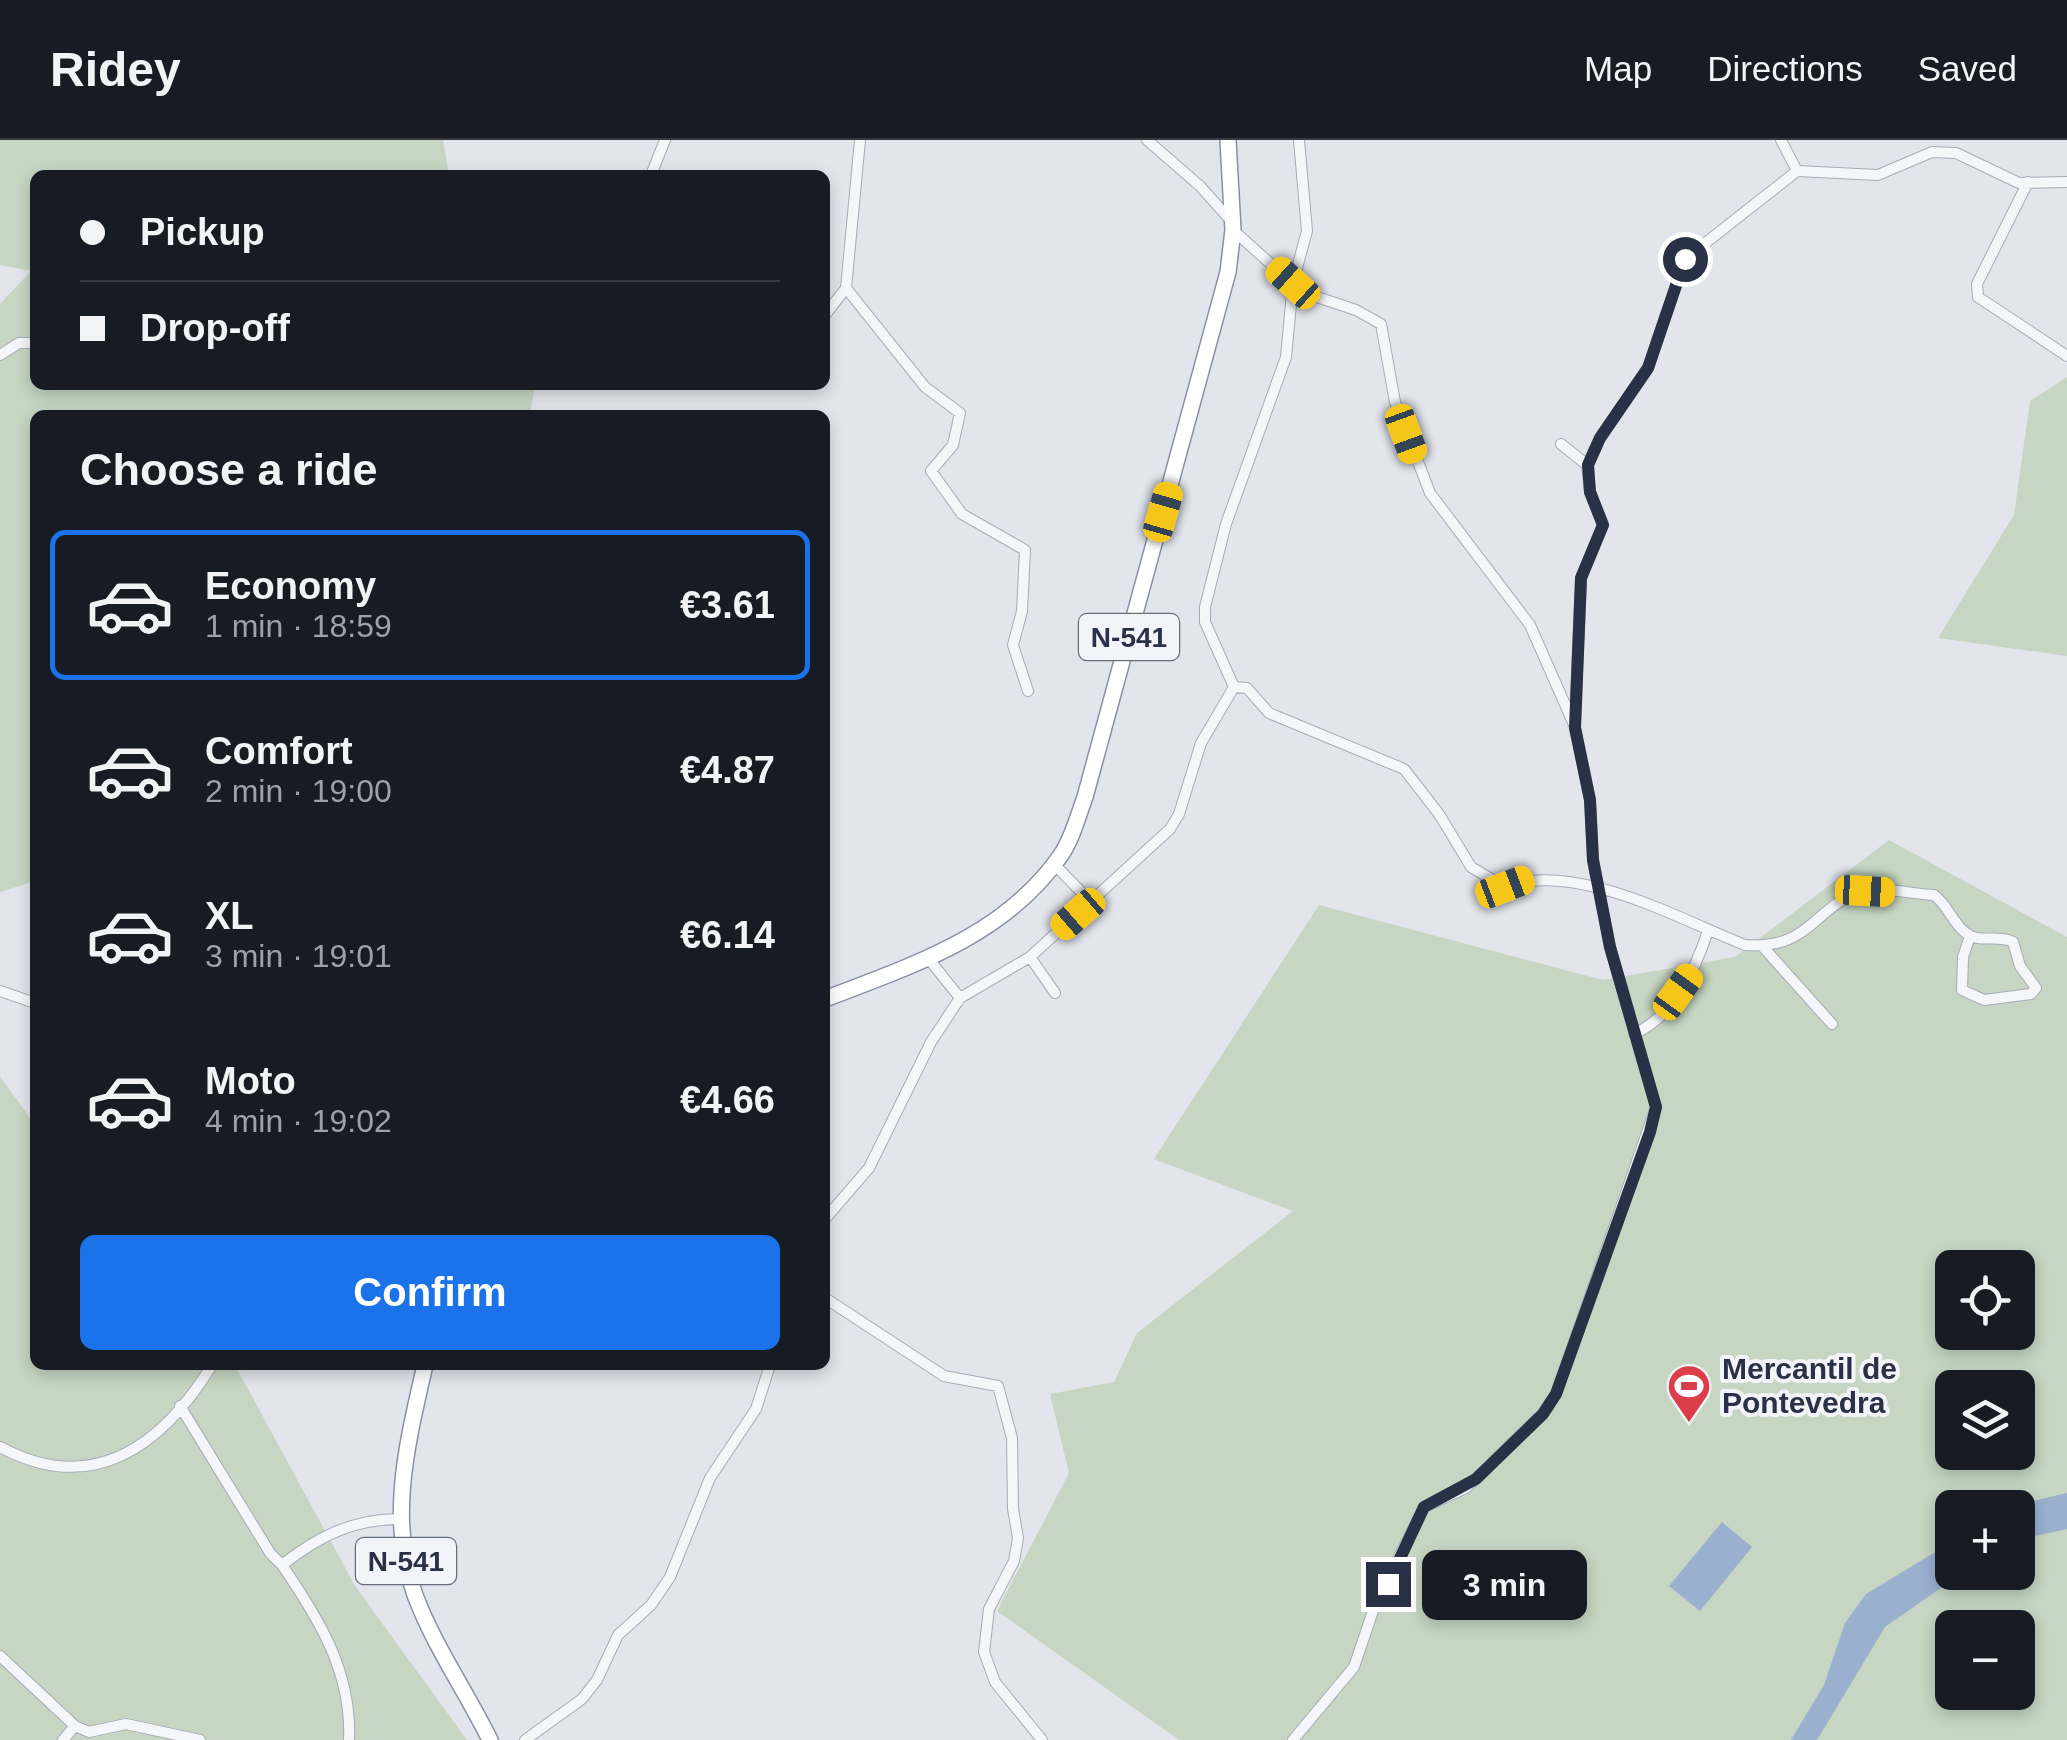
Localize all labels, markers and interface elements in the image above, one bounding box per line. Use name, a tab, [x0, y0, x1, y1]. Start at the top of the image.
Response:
text: Ridey	[50, 43, 181, 96]
text: Map	[1584, 49, 1652, 88]
text: Directions	[1707, 49, 1863, 88]
text: Saved	[1918, 49, 2017, 88]
text: Pickup	[140, 211, 265, 253]
route start	[1663, 237, 1708, 282]
car	[1261, 252, 1325, 314]
text: Drop-off	[140, 307, 290, 349]
car	[1382, 401, 1430, 467]
text: Choose a ride	[80, 444, 378, 495]
car	[1140, 479, 1186, 545]
icon: car	[85, 560, 175, 650]
text: Economy	[205, 565, 376, 607]
text: €3.61	[680, 584, 775, 626]
text: 1 min · 18:59	[205, 608, 392, 644]
road number: N-541	[1079, 614, 1179, 660]
icon: car	[85, 725, 175, 815]
text: Comfort	[205, 730, 353, 772]
text: €4.87	[680, 749, 775, 791]
text: 2 min · 19:00	[205, 773, 392, 809]
car	[1472, 862, 1538, 912]
car	[1834, 874, 1896, 908]
car	[1046, 883, 1110, 945]
icon: car	[85, 890, 175, 980]
text: XL	[205, 895, 254, 937]
text: €6.14	[680, 914, 775, 956]
text: 3 min · 19:01	[205, 938, 392, 974]
car	[1648, 959, 1708, 1025]
icon: car	[85, 1055, 175, 1145]
text: Moto	[205, 1060, 296, 1102]
text: €4.66	[680, 1079, 775, 1121]
text: 4 min · 19:02	[205, 1103, 392, 1139]
button: Confirm	[80, 1235, 780, 1350]
map controls	[1935, 1250, 2035, 1710]
button: locate	[1935, 1250, 2035, 1350]
place label: Mercantil de Pontevedra	[1722, 1352, 1897, 1419]
sports icon: Mercantil de Pontevedra	[1666, 1363, 1712, 1424]
button: layers	[1935, 1370, 2035, 1470]
button: +	[1935, 1490, 2035, 1590]
road number: N-541	[356, 1538, 456, 1584]
callout: 3 min	[1423, 1549, 1588, 1619]
route end	[1366, 1562, 1411, 1607]
text: 3 min	[1463, 1567, 1546, 1603]
button: −	[1935, 1610, 2035, 1710]

